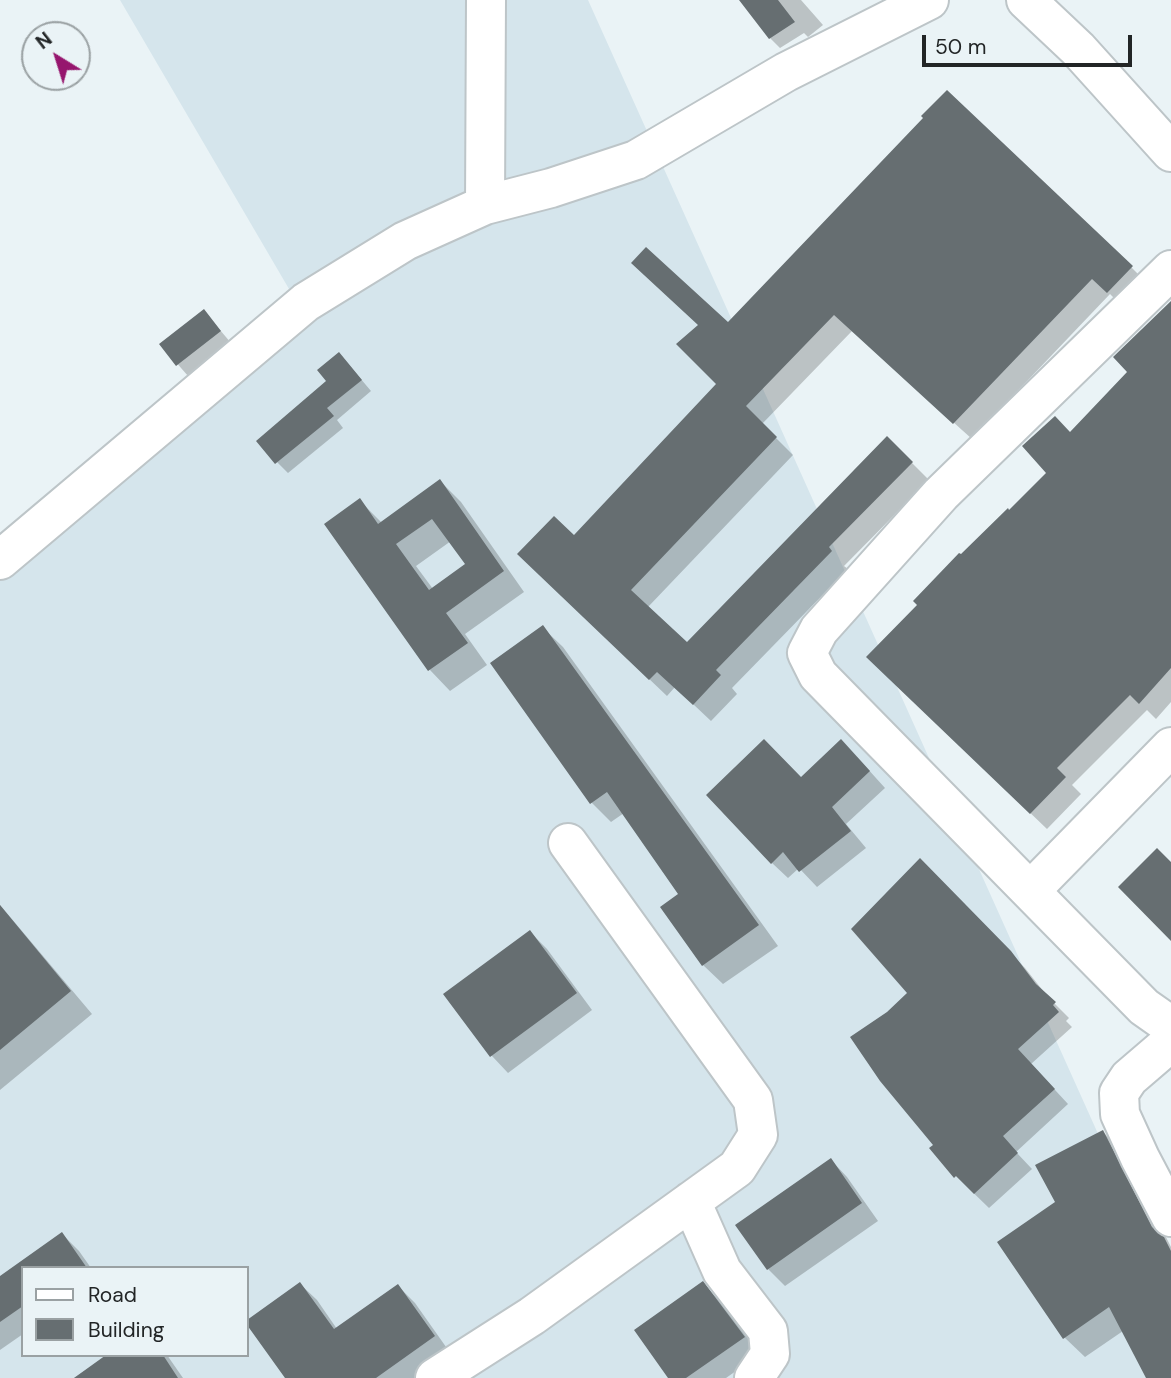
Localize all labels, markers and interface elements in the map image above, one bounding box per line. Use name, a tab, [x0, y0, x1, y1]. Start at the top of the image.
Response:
north arrow	[21, 21, 91, 91]
scale bar	[926, 21, 1136, 65]
text: N	[31, 27, 57, 55]
text: 50 m	[935, 33, 986, 61]
legend	[21, 1266, 248, 1357]
text: Road	[88, 1281, 137, 1309]
text: Building	[88, 1316, 164, 1344]

